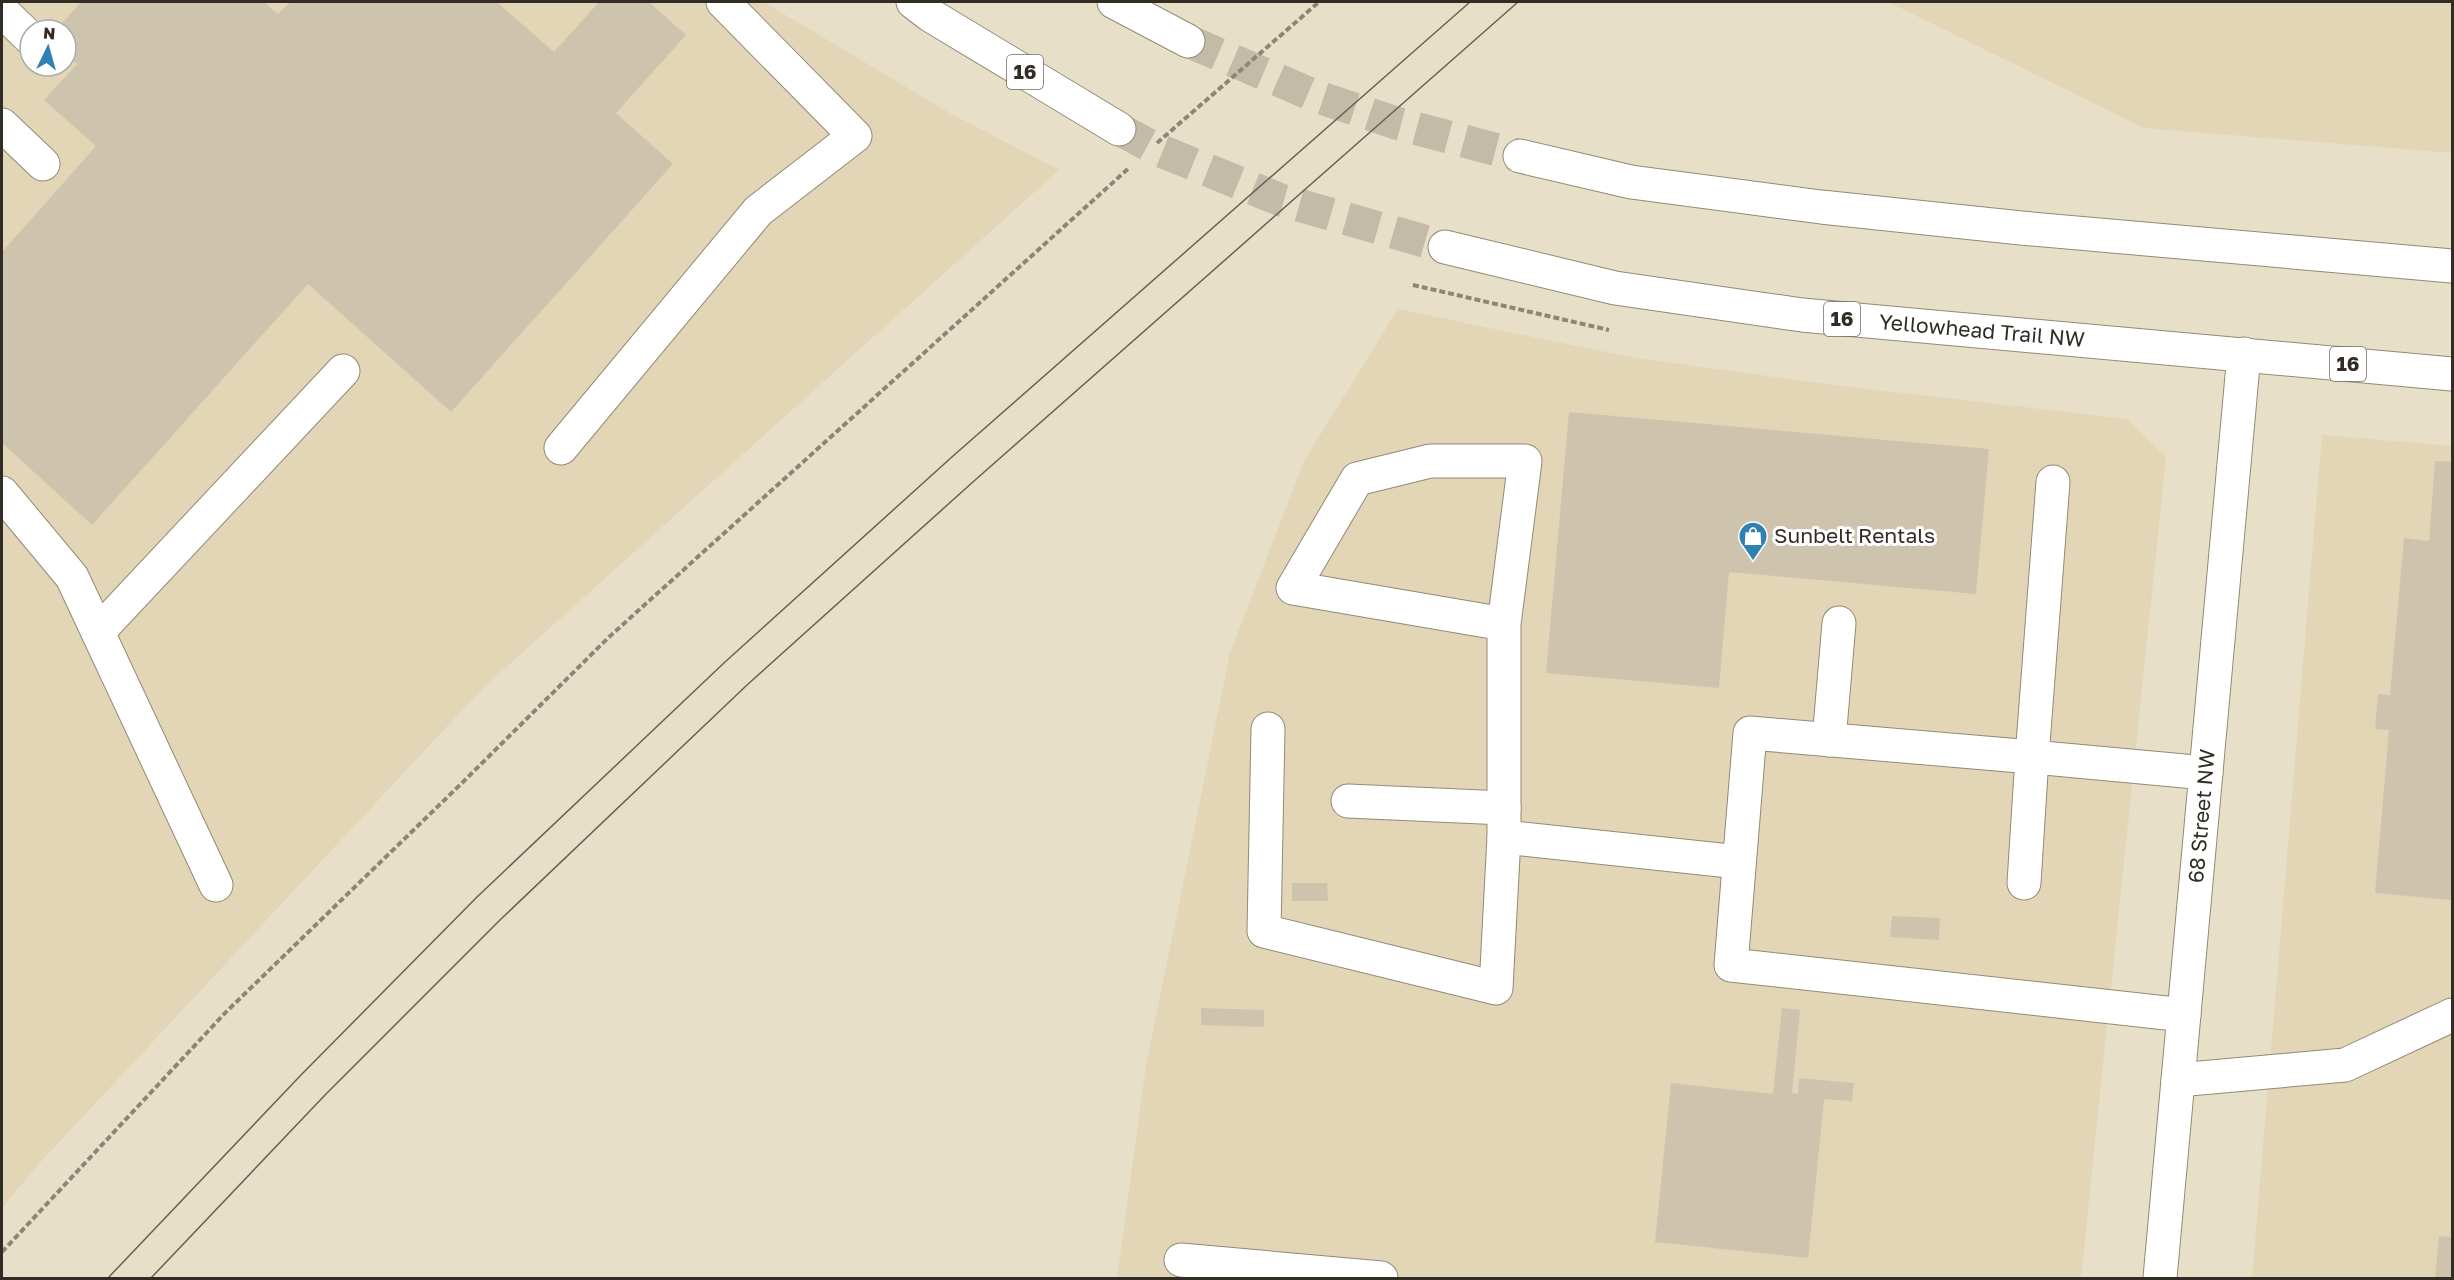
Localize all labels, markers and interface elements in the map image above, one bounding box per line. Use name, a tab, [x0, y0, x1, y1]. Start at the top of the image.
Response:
north arrow	[18, 18, 78, 78]
text: N	[42, 23, 56, 44]
road number: 16	[1007, 55, 1043, 89]
road number: 16	[1824, 302, 1860, 336]
street label: Yellowhead Trail NW	[1878, 308, 2086, 352]
road number: 16	[2330, 347, 2366, 381]
shop icon: Sunbelt Rentals	[1737, 520, 1769, 562]
place label: Sunbelt Rentals	[1774, 522, 1935, 548]
street label: 68 Street NW	[2182, 748, 2220, 884]

